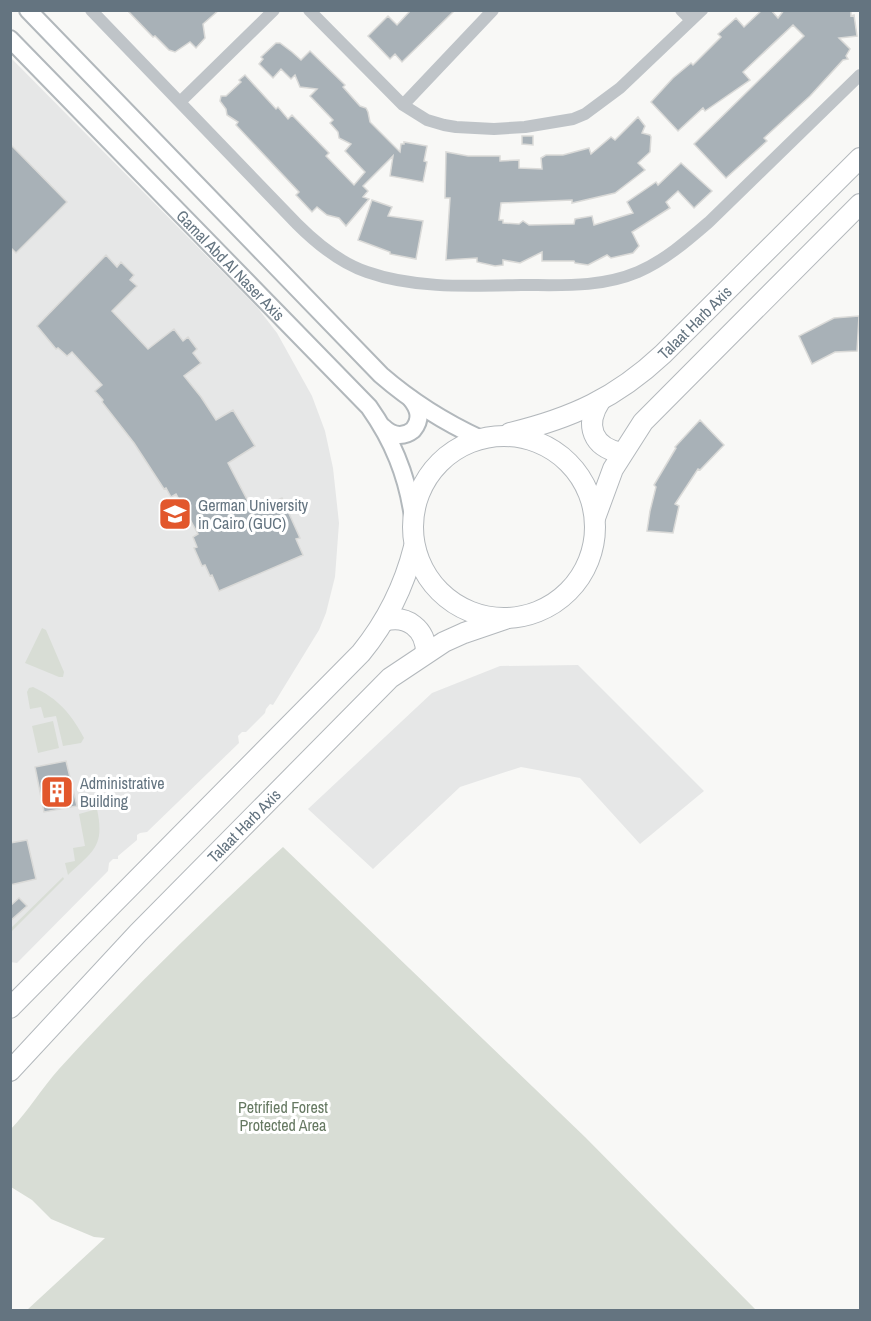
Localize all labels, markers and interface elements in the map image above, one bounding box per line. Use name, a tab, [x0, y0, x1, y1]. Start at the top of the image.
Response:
street label: Gamal Abd Al Naser Axis	[172, 205, 290, 325]
street label: Talaat Harb Axis	[653, 281, 736, 364]
place label: German University in Cairo (GUC)	[198, 494, 309, 534]
school or university icon: German University in Cairo (GUC)	[157, 496, 193, 532]
place label: Administrative Building	[79, 772, 165, 812]
building icon: Administrative Building	[39, 774, 75, 810]
street label: Talaat Harb Axis	[202, 784, 286, 868]
park label: Petrified Forest Protected Area	[238, 1096, 328, 1136]

